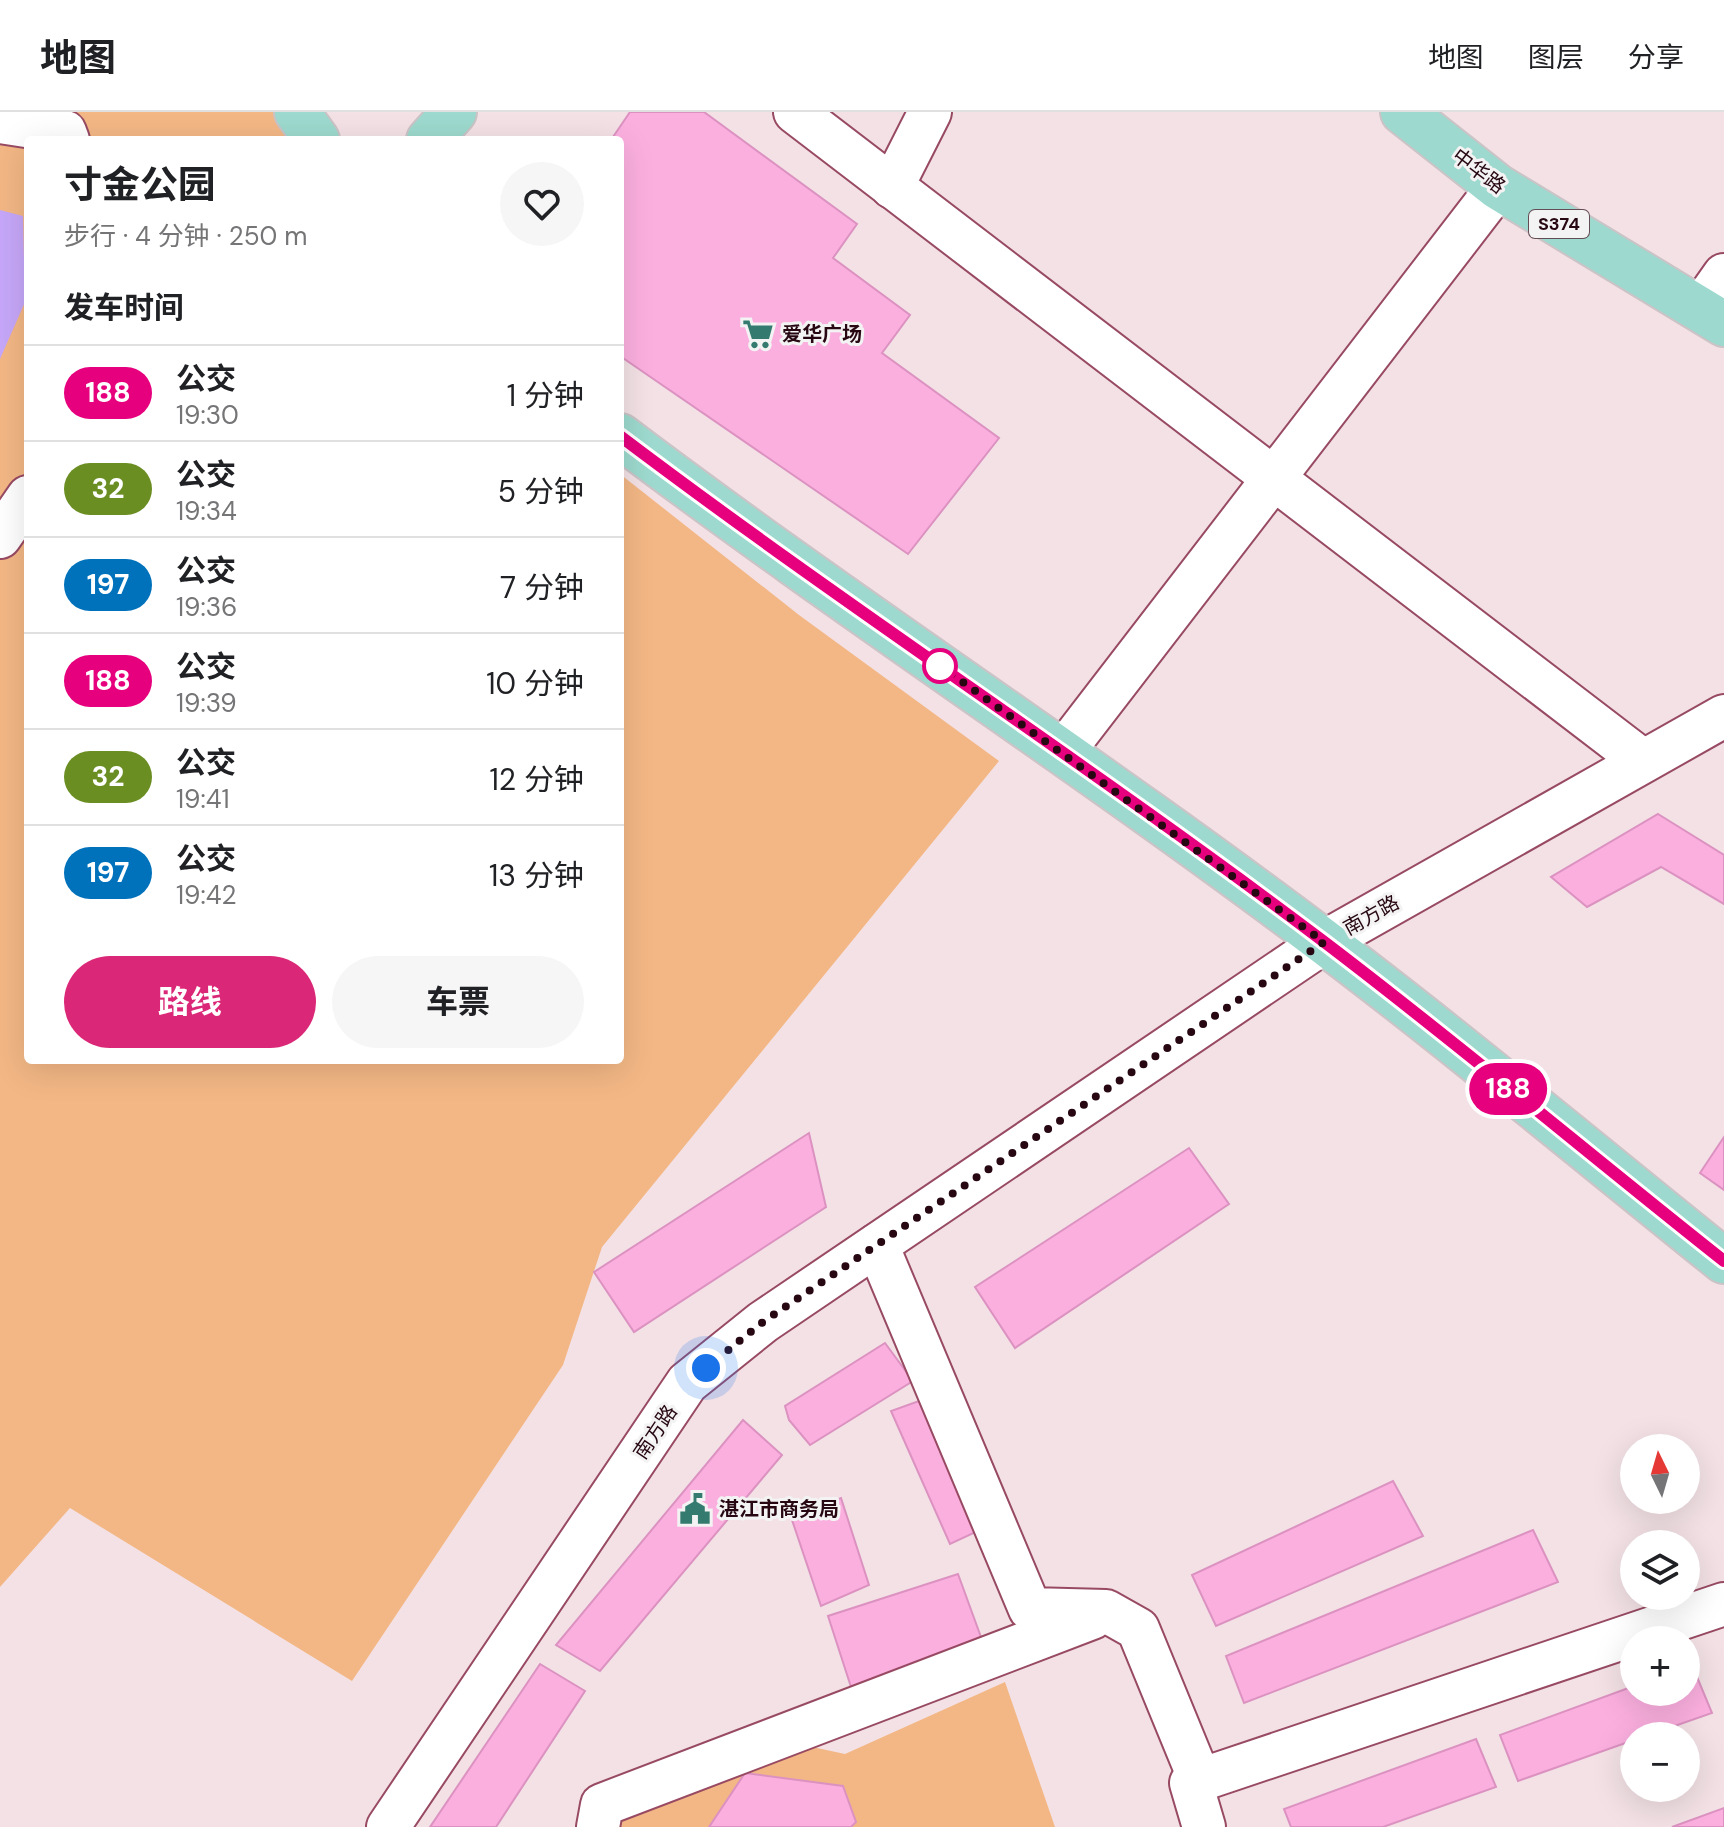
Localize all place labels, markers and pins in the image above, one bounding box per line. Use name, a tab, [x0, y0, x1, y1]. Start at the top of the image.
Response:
supermarket icon: 爱华广场	[741, 317, 775, 351]
place label: 爱华广场	[782, 321, 862, 347]
unlabelled marker	[923, 649, 957, 683]
public building icon: 湛江市商务局	[678, 1492, 712, 1526]
place label: 湛江市商务局	[719, 1496, 839, 1522]

